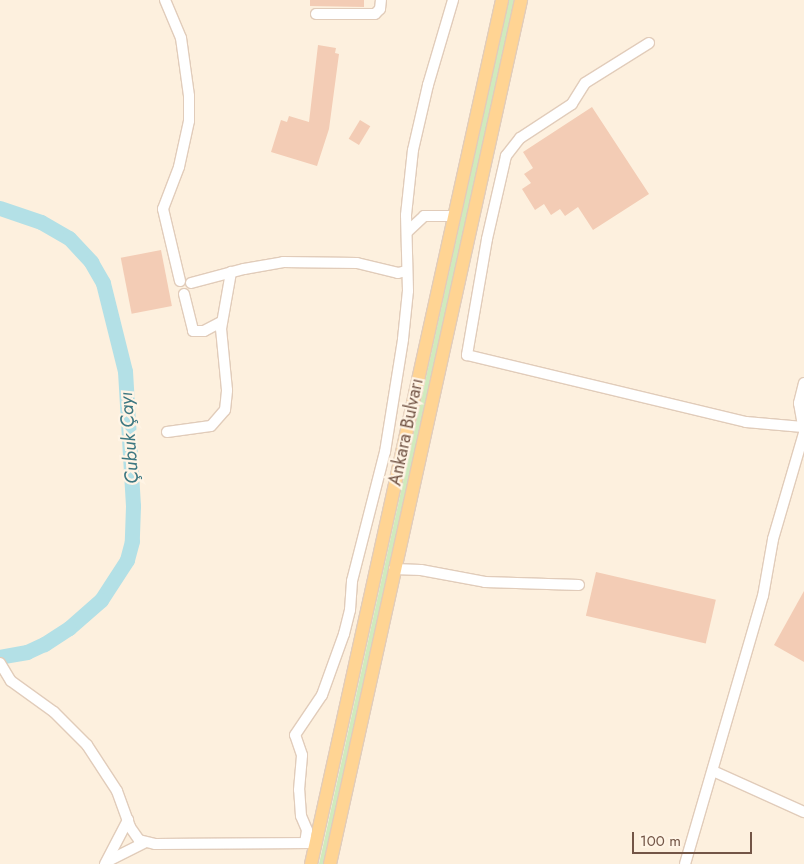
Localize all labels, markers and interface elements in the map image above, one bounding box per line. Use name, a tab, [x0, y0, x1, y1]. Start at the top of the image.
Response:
street label: Ankara Bulvarı	[384, 376, 428, 488]
water label: Çubuk Çayı	[114, 391, 144, 485]
scale bar	[634, 822, 754, 854]
text: 100 m	[640, 830, 681, 852]

